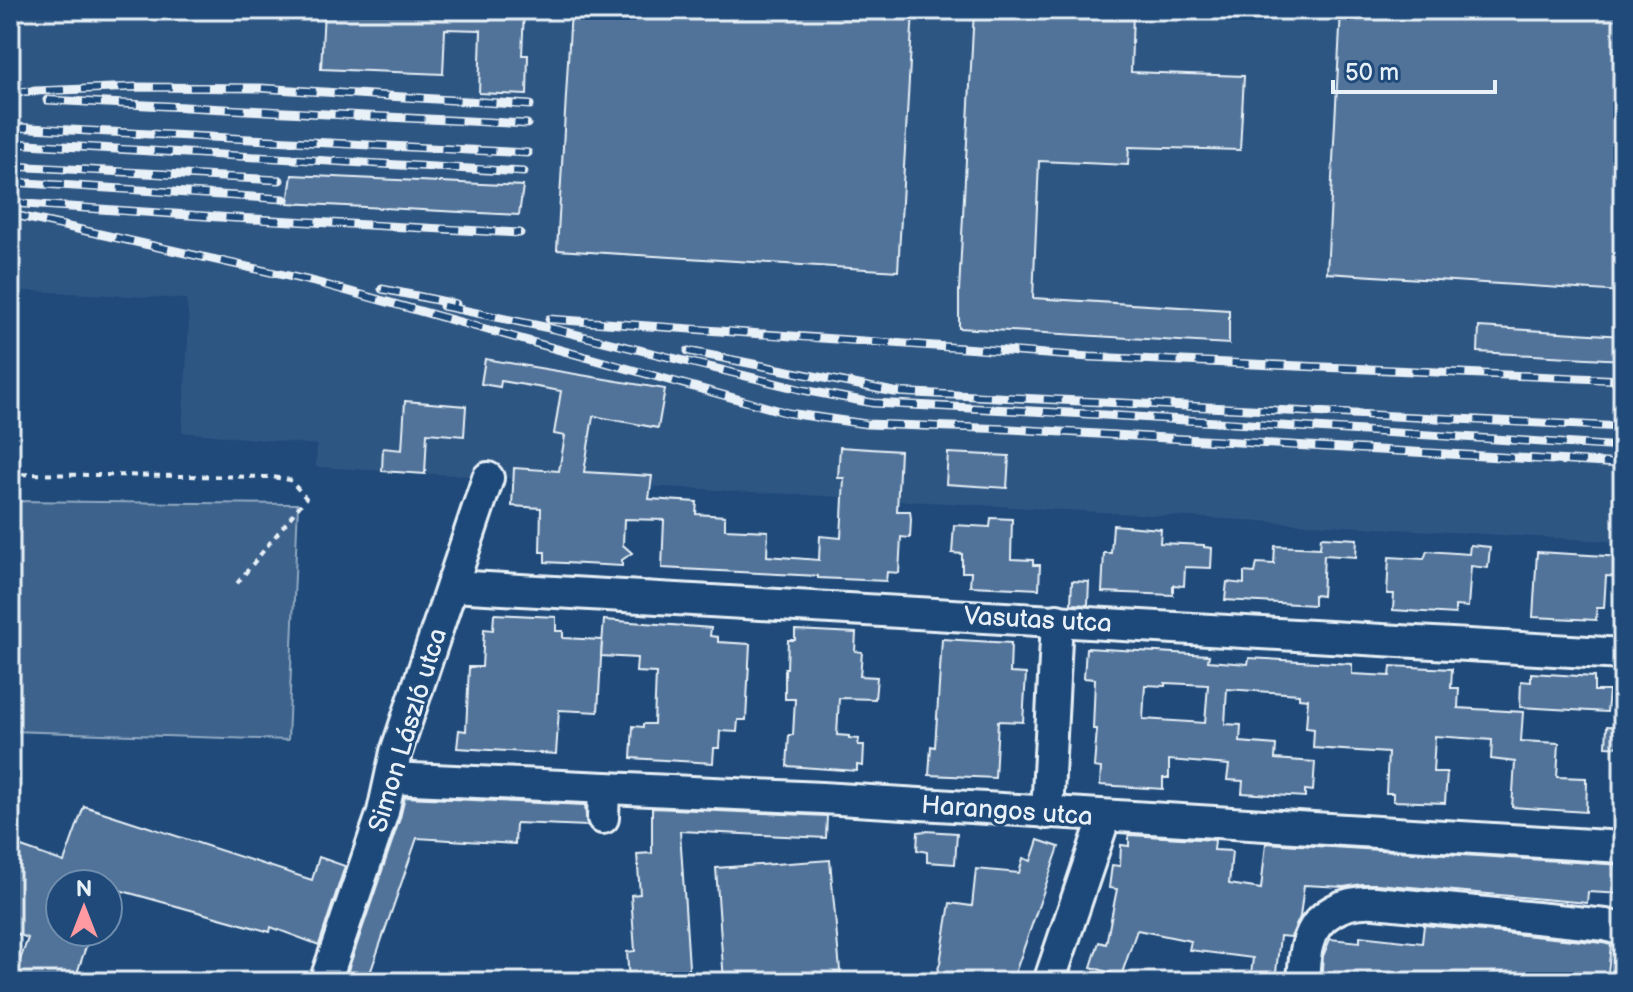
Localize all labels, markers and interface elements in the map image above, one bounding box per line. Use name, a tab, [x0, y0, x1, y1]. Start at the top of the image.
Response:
scale bar	[1333, 44, 1495, 94]
text: 50 m	[1345, 58, 1399, 87]
street label: Vasutas utca	[963, 601, 1113, 640]
street label: Simon László utca	[363, 625, 454, 836]
street label: Harangos utca	[920, 790, 1094, 833]
north arrow	[44, 868, 124, 948]
text: N	[76, 876, 92, 903]

